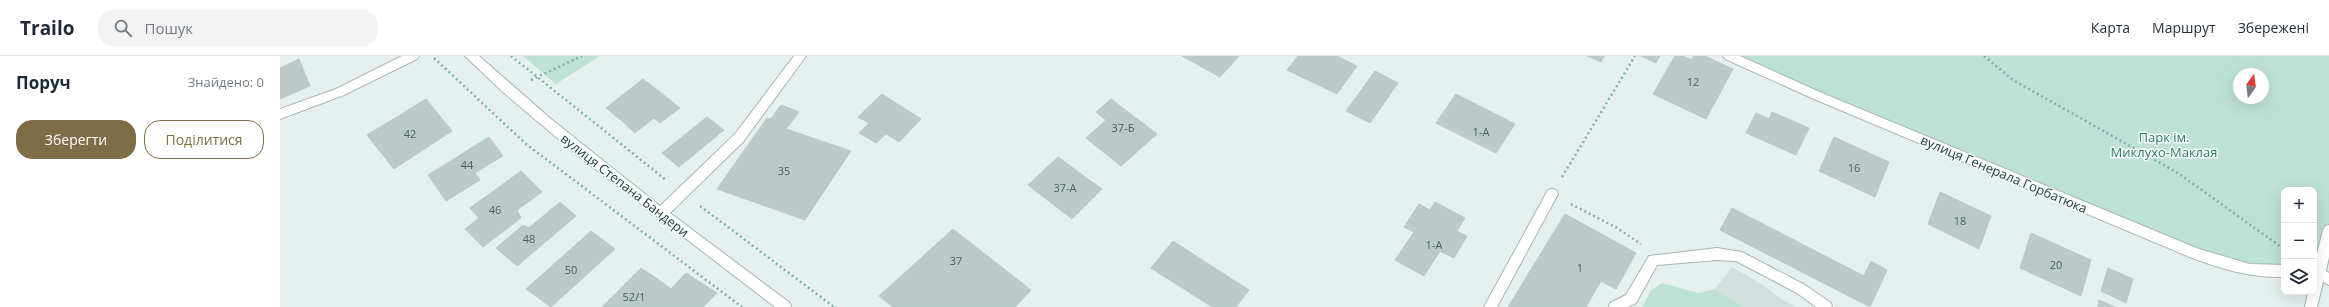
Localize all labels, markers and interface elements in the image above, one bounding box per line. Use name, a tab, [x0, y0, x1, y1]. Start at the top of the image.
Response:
search box	[98, 10, 378, 46]
text: Trailo	[20, 15, 74, 41]
icon: search	[112, 17, 134, 39]
text: Пошук	[144, 18, 193, 38]
text: Карта	[2091, 18, 2130, 37]
text: Маршрут	[2152, 18, 2216, 37]
text: Збережені	[2238, 18, 2309, 37]
north arrow	[2233, 68, 2269, 104]
text: Поруч	[16, 71, 71, 94]
text: Знайдено: 0	[188, 73, 264, 91]
house number: 12	[1687, 74, 1699, 89]
button: Зберегти	[16, 120, 136, 159]
button: Поділитися	[144, 120, 264, 159]
house number: 37-Б	[1112, 120, 1135, 135]
house number: 1-А	[1473, 124, 1489, 139]
house number: 42	[404, 126, 416, 141]
park label: Парк ім. Миклухо-Маклая	[2111, 128, 2217, 161]
street label: вулиця Степана Бандери	[557, 129, 693, 241]
street label: вулиця Генерала Горбатюка	[1918, 131, 2090, 217]
house number: 44	[461, 157, 474, 172]
house number: 16	[1848, 160, 1860, 175]
house number: 35	[778, 163, 790, 178]
house number: 37-А	[1053, 180, 1077, 195]
map controls	[2281, 187, 2317, 295]
button: +	[2281, 187, 2317, 223]
house number: 46	[489, 202, 501, 217]
house number: 18	[1954, 213, 1966, 228]
button: −	[2281, 223, 2317, 259]
house number: 48	[523, 231, 535, 246]
house number: 1-А	[1426, 237, 1442, 252]
house number: 37	[950, 253, 962, 268]
house number: 20	[2050, 257, 2062, 272]
button: layers	[2281, 259, 2317, 295]
house number: 1	[1577, 260, 1583, 275]
house number: 50	[565, 262, 577, 277]
house number: 52/1	[623, 289, 645, 304]

